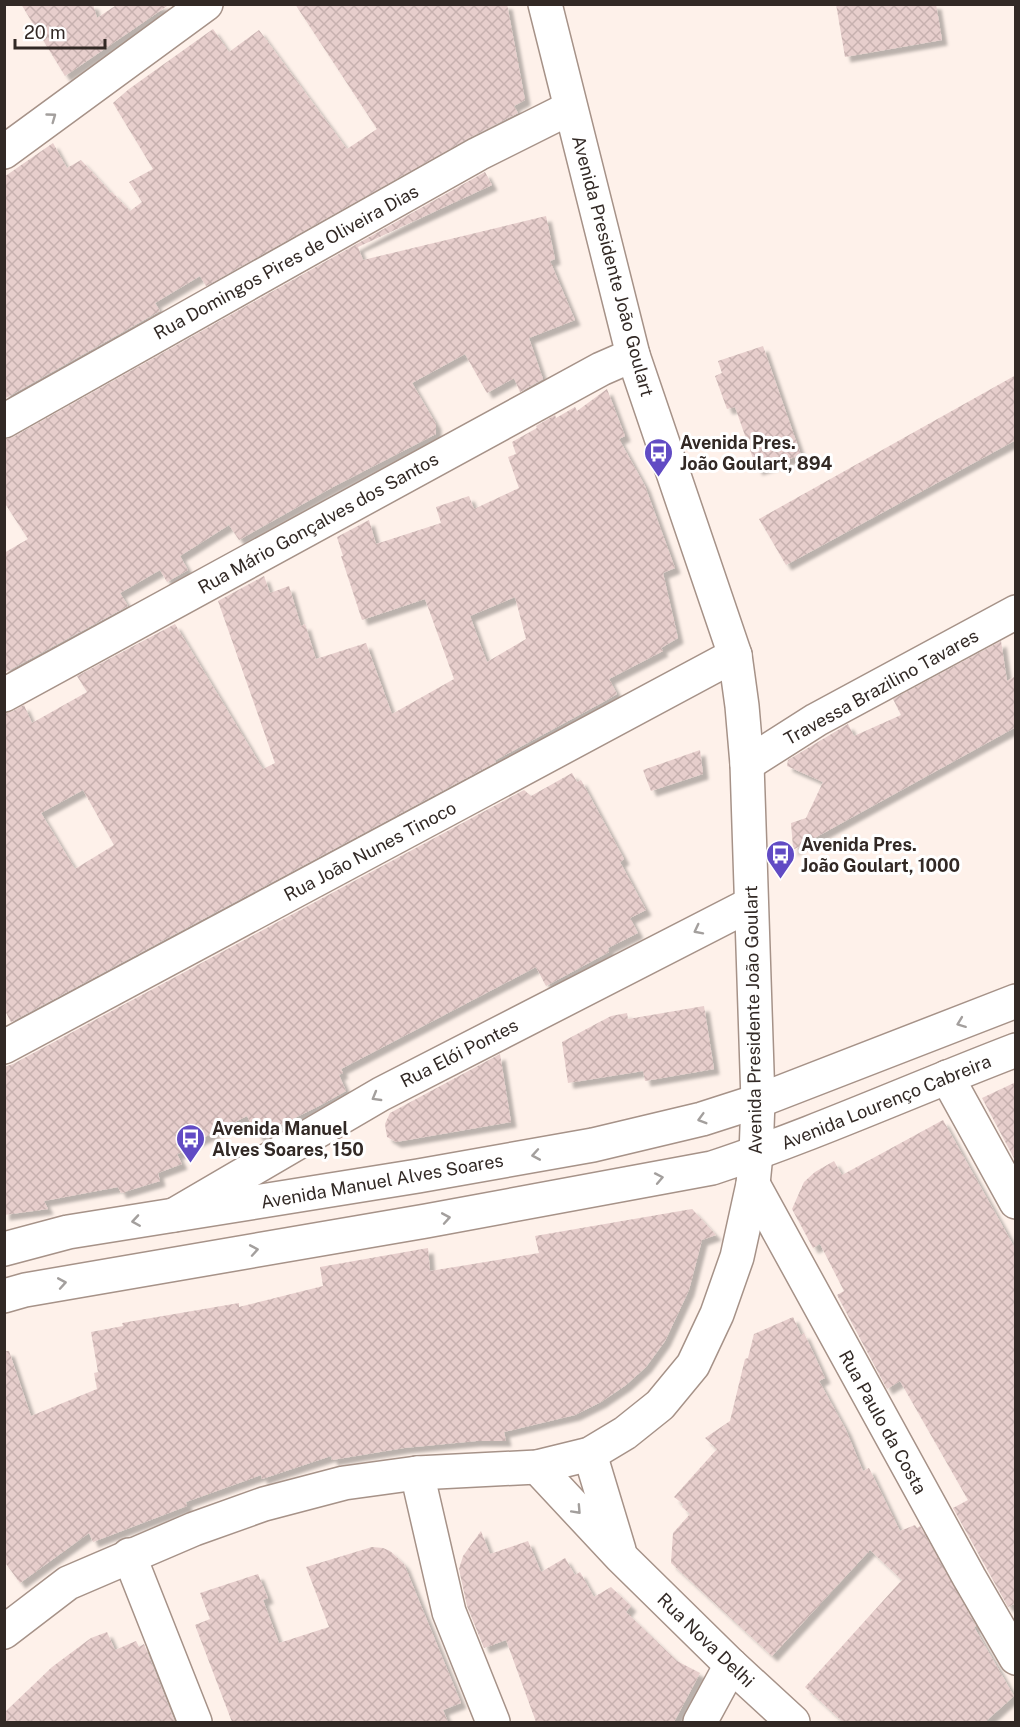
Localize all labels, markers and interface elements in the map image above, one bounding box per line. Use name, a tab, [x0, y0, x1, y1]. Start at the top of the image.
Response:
scale bar	[15, 12, 105, 50]
text: 20 m	[24, 22, 66, 43]
one-way arrow	[45, 113, 56, 124]
street label: Avenida Presidente João Goulart	[568, 133, 658, 399]
street label: Rua Domingos Pires de Oliveira Dias	[150, 180, 422, 344]
place label: Avenida Pres. João Goulart, 894	[680, 432, 832, 474]
bus stop icon: Avenida Pres. João Goulart, 894	[643, 436, 675, 478]
street label: Rua Mário Gonçalves dos Santos	[194, 448, 442, 598]
street label: Travessa Brazilino Tavares	[780, 625, 982, 749]
street label: Rua João Nunes Tinoco	[280, 797, 460, 905]
place label: Avenida Pres. João Goulart, 1000	[801, 834, 960, 876]
bus stop icon: Avenida Pres. João Goulart, 1000	[764, 838, 796, 880]
street label: Avenida Presidente João Goulart	[740, 885, 766, 1155]
one-way arrow	[694, 923, 705, 934]
street label: Rua Elói Pontes	[397, 1014, 521, 1092]
one-way arrow	[956, 1015, 967, 1028]
street label: Avenida Lourenço Cabreira	[778, 1050, 994, 1154]
one-way arrow	[372, 1090, 382, 1101]
one-way arrow	[697, 1112, 708, 1124]
place label: Avenida Manuel Alves Soares, 150	[212, 1118, 364, 1160]
bus stop icon: Avenida Manuel Alves Soares, 150	[175, 1122, 207, 1164]
one-way arrow	[531, 1148, 541, 1161]
street label: Avenida Manuel Alves Soares	[259, 1149, 505, 1213]
one-way arrow	[654, 1172, 664, 1185]
one-way arrow	[441, 1212, 451, 1225]
one-way arrow	[132, 1215, 141, 1227]
one-way arrow	[248, 1244, 258, 1257]
one-way arrow	[57, 1278, 66, 1290]
street label: Rua Paulo da Costa	[835, 1346, 931, 1498]
one-way arrow	[570, 1503, 581, 1514]
street label: Rua Nova Delhi	[653, 1589, 759, 1691]

